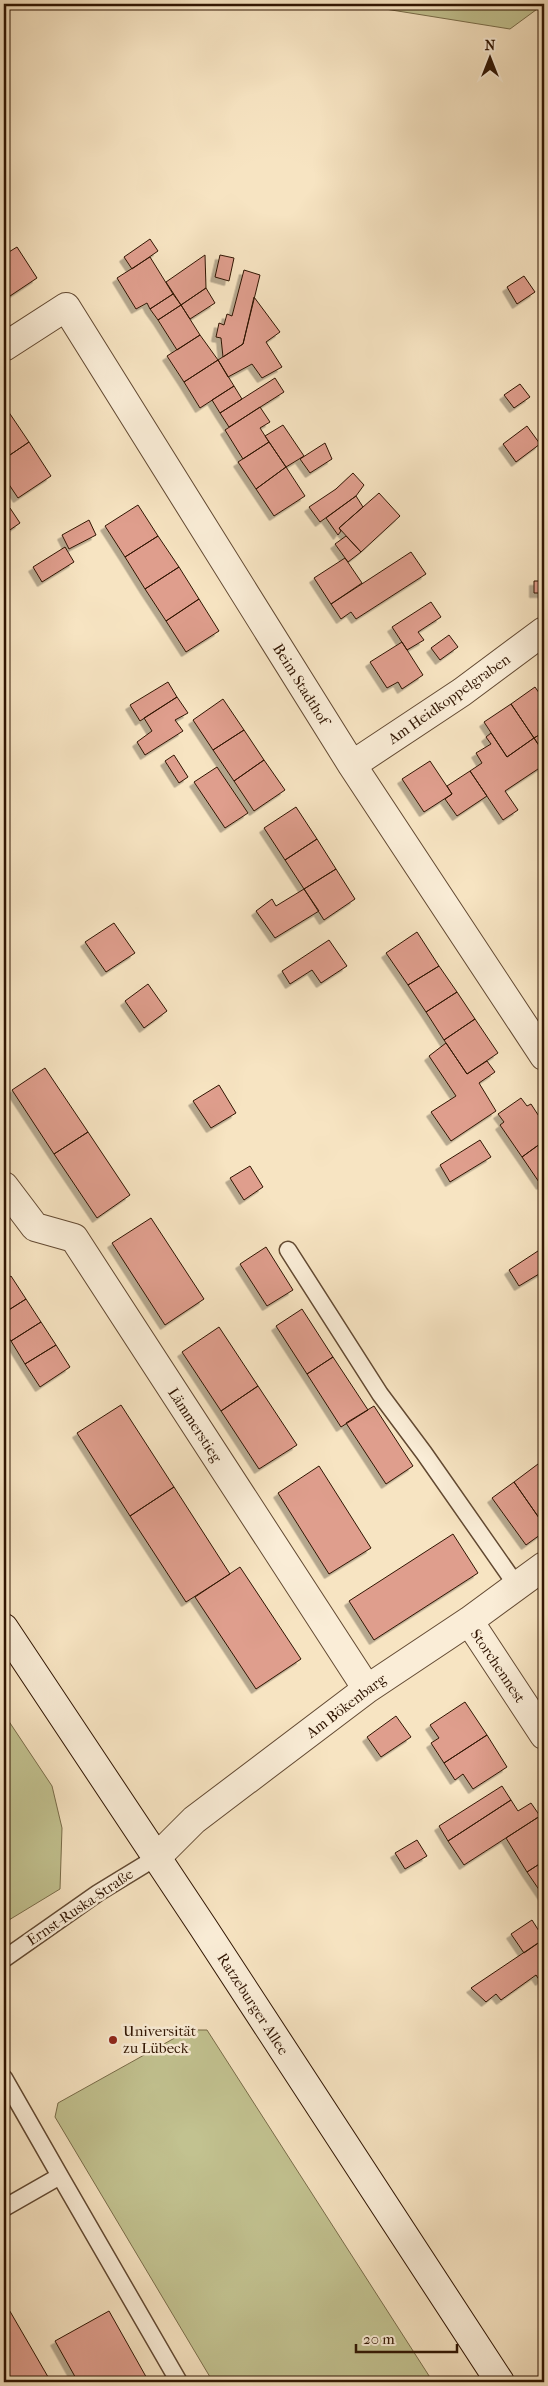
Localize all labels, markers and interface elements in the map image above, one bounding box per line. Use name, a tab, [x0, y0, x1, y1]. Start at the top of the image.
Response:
north arrow	[466, 32, 516, 82]
text: N	[485, 37, 496, 54]
street label: Beim Stadthof	[269, 640, 335, 730]
street label: Am Heidkoppelgraben	[384, 650, 514, 749]
street label: Lämmerstieg	[164, 1384, 226, 1467]
street label: Storchennest	[467, 1626, 530, 1707]
street label: Am Bökenbarg	[302, 1670, 390, 1742]
street label: Ernst-Ruska-Straße	[23, 1864, 137, 1949]
street label: Ratzeburger Allee	[213, 1950, 293, 2059]
place label: Universität zu Lübeck	[123, 2022, 197, 2057]
marker: Universität zu Lübeck	[107, 2034, 119, 2046]
scale bar	[356, 2321, 457, 2353]
text: 20 m	[363, 2330, 395, 2348]

